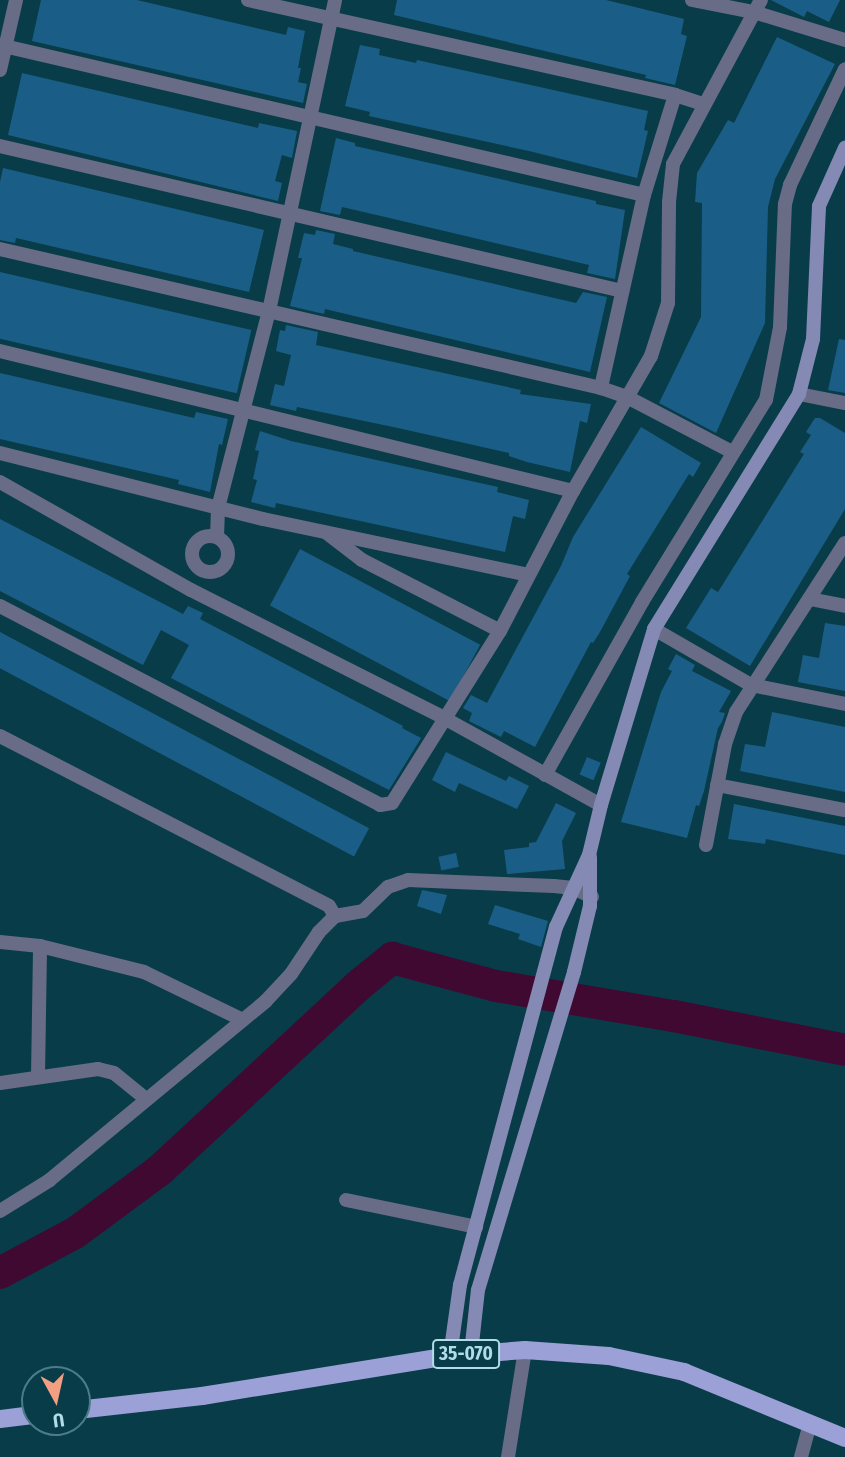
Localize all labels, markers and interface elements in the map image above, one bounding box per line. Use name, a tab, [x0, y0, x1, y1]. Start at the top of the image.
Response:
road number: 35-070	[431, 1338, 501, 1370]
north arrow	[21, 1366, 91, 1436]
text: U	[52, 1408, 66, 1432]

